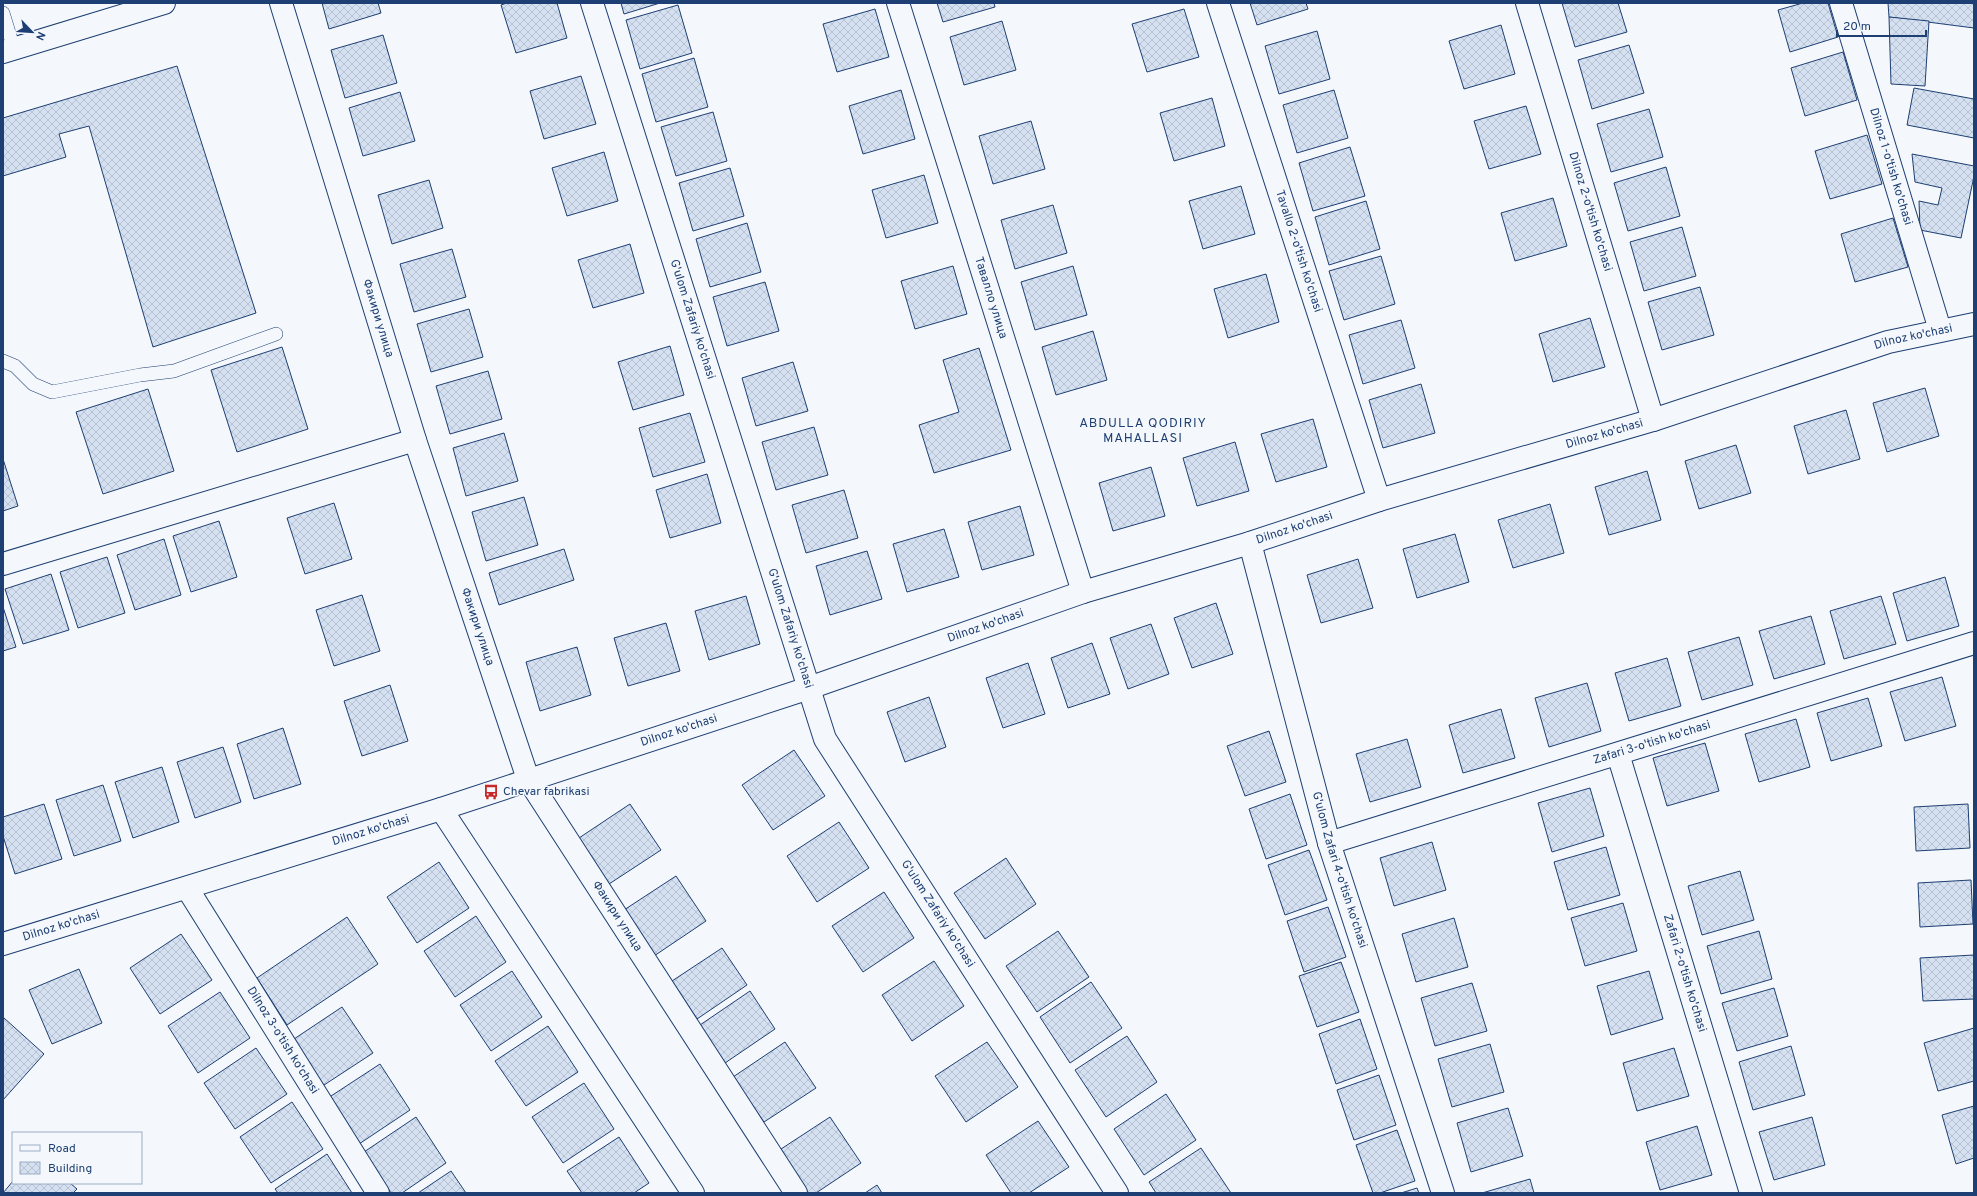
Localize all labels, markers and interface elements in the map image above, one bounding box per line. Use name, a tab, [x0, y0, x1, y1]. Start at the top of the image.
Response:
north arrow	[12, 12, 52, 52]
scale bar	[1837, 12, 1926, 38]
text: 20 m	[1843, 19, 1871, 35]
text: N	[32, 29, 48, 42]
street label: Dilnoz 1-o'tish ko'chasi	[1865, 106, 1916, 227]
street label: Dilnoz 2-o'tish ko'chasi	[1564, 150, 1616, 273]
street label: Tavallo 2-o'tish ko'chasi	[1271, 188, 1326, 315]
street label: Тавалло улица	[970, 255, 1011, 341]
street label: G'ulom Zafariy ko'chasi	[666, 258, 719, 382]
street label: Факири улица	[358, 277, 397, 360]
street label: Dilnoz ko'chasi	[1872, 321, 1954, 354]
street label: Dilnoz ko'chasi	[1564, 415, 1645, 453]
district label: ABDULLA QODIRIY MAHALLASI	[1079, 416, 1207, 447]
street label: Dilnoz ko'chasi	[1254, 508, 1335, 548]
street label: G'ulom Zafariy ko'chasi	[764, 566, 816, 690]
street label: Факири улица	[457, 586, 498, 668]
street label: Dilnoz ko'chasi	[945, 605, 1026, 647]
street label: Dilnoz ko'chasi	[639, 711, 720, 751]
street label: Zafari 3-o'tish ko'chasi	[1591, 717, 1713, 769]
bus stop icon: Chevar fabrikasi	[482, 783, 500, 801]
place label: Chevar fabrikasi	[503, 784, 589, 800]
street label: G'ulom Zafari 4-o'tish ko'chasi	[1308, 790, 1371, 950]
street label: Dilnoz ko'chasi	[330, 811, 411, 850]
street label: G'ulom Zafariy ko'chasi	[897, 857, 978, 971]
street label: Факири улица	[588, 878, 646, 955]
street label: Dilnoz ko'chasi	[21, 907, 102, 945]
street label: Zafari 2-o'tish ko'chasi	[1659, 912, 1710, 1034]
street label: Dilnoz 3-o'tish ko'chasi	[243, 984, 322, 1097]
legend	[12, 1132, 142, 1184]
text: Road	[48, 1141, 76, 1157]
text: Building	[48, 1161, 92, 1177]

